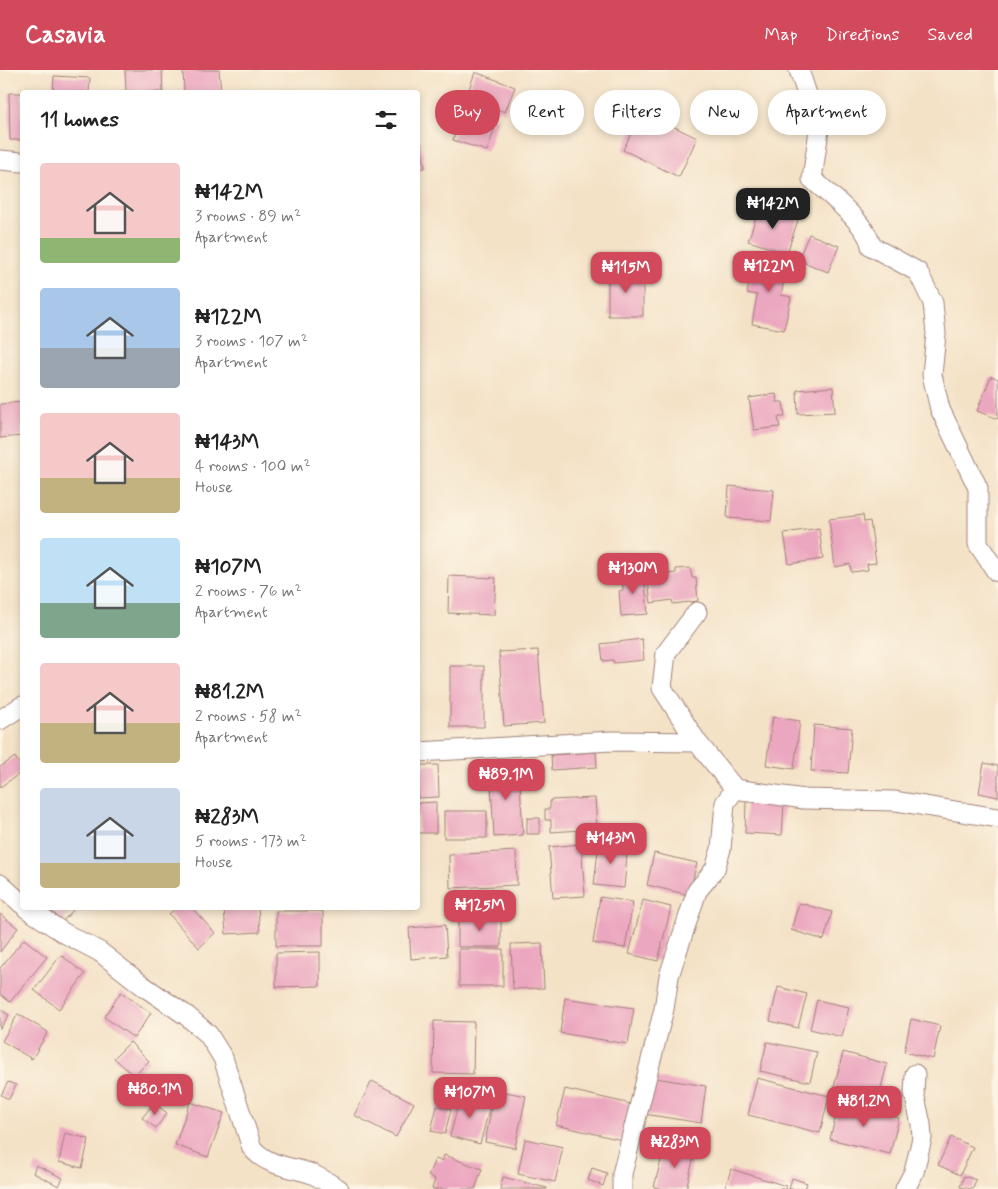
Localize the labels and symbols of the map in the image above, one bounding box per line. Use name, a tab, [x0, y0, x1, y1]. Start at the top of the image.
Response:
pin: ₦142M	[738, 188, 808, 230]
pin: ₦122M	[734, 250, 804, 293]
pin: ₦115M	[591, 252, 661, 294]
pin: ₦130M	[598, 552, 668, 595]
pin: ₦89.1M	[465, 758, 547, 801]
pin: ₦143M	[576, 822, 646, 865]
pin: ₦125M	[445, 890, 515, 932]
pin: ₦80.1M	[114, 1074, 196, 1116]
pin: ₦107M	[435, 1076, 505, 1119]
pin: ₦81.2M	[823, 1086, 905, 1128]
pin: ₦283M	[640, 1126, 710, 1169]

